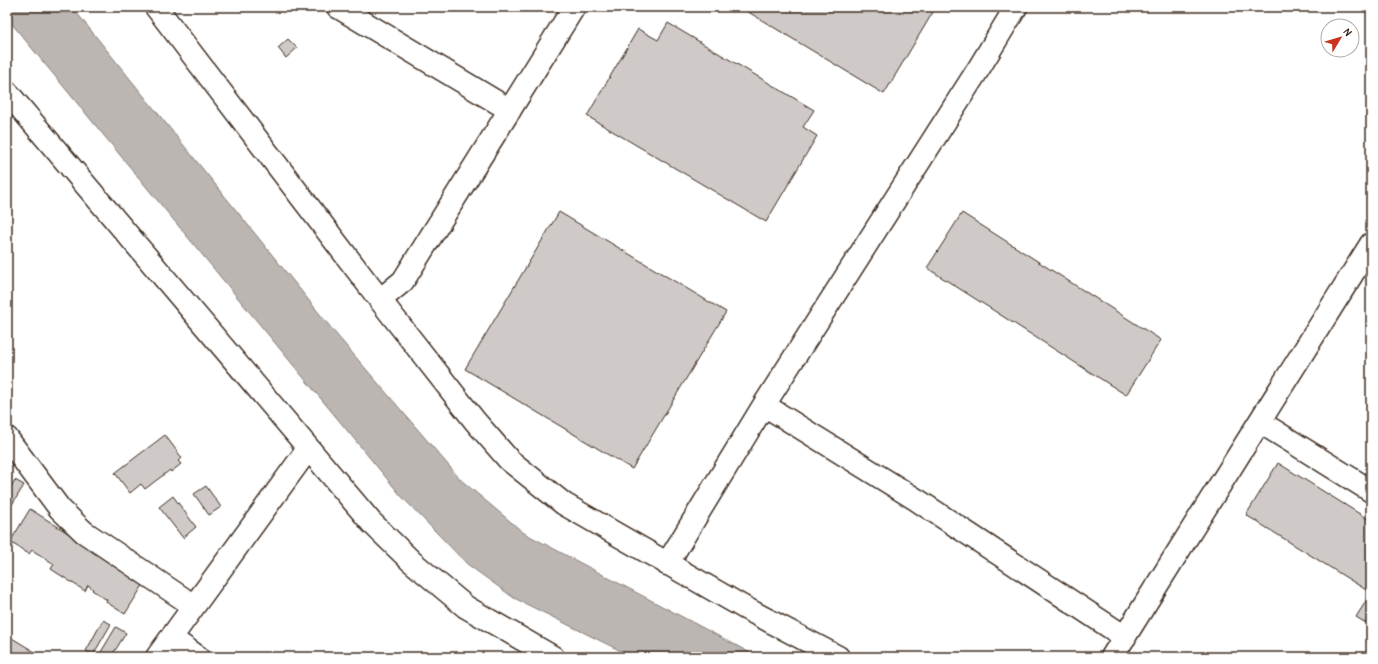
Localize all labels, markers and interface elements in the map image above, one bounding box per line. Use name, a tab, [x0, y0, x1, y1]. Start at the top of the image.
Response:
north arrow	[1320, 18, 1360, 58]
text: N	[1341, 25, 1355, 39]

